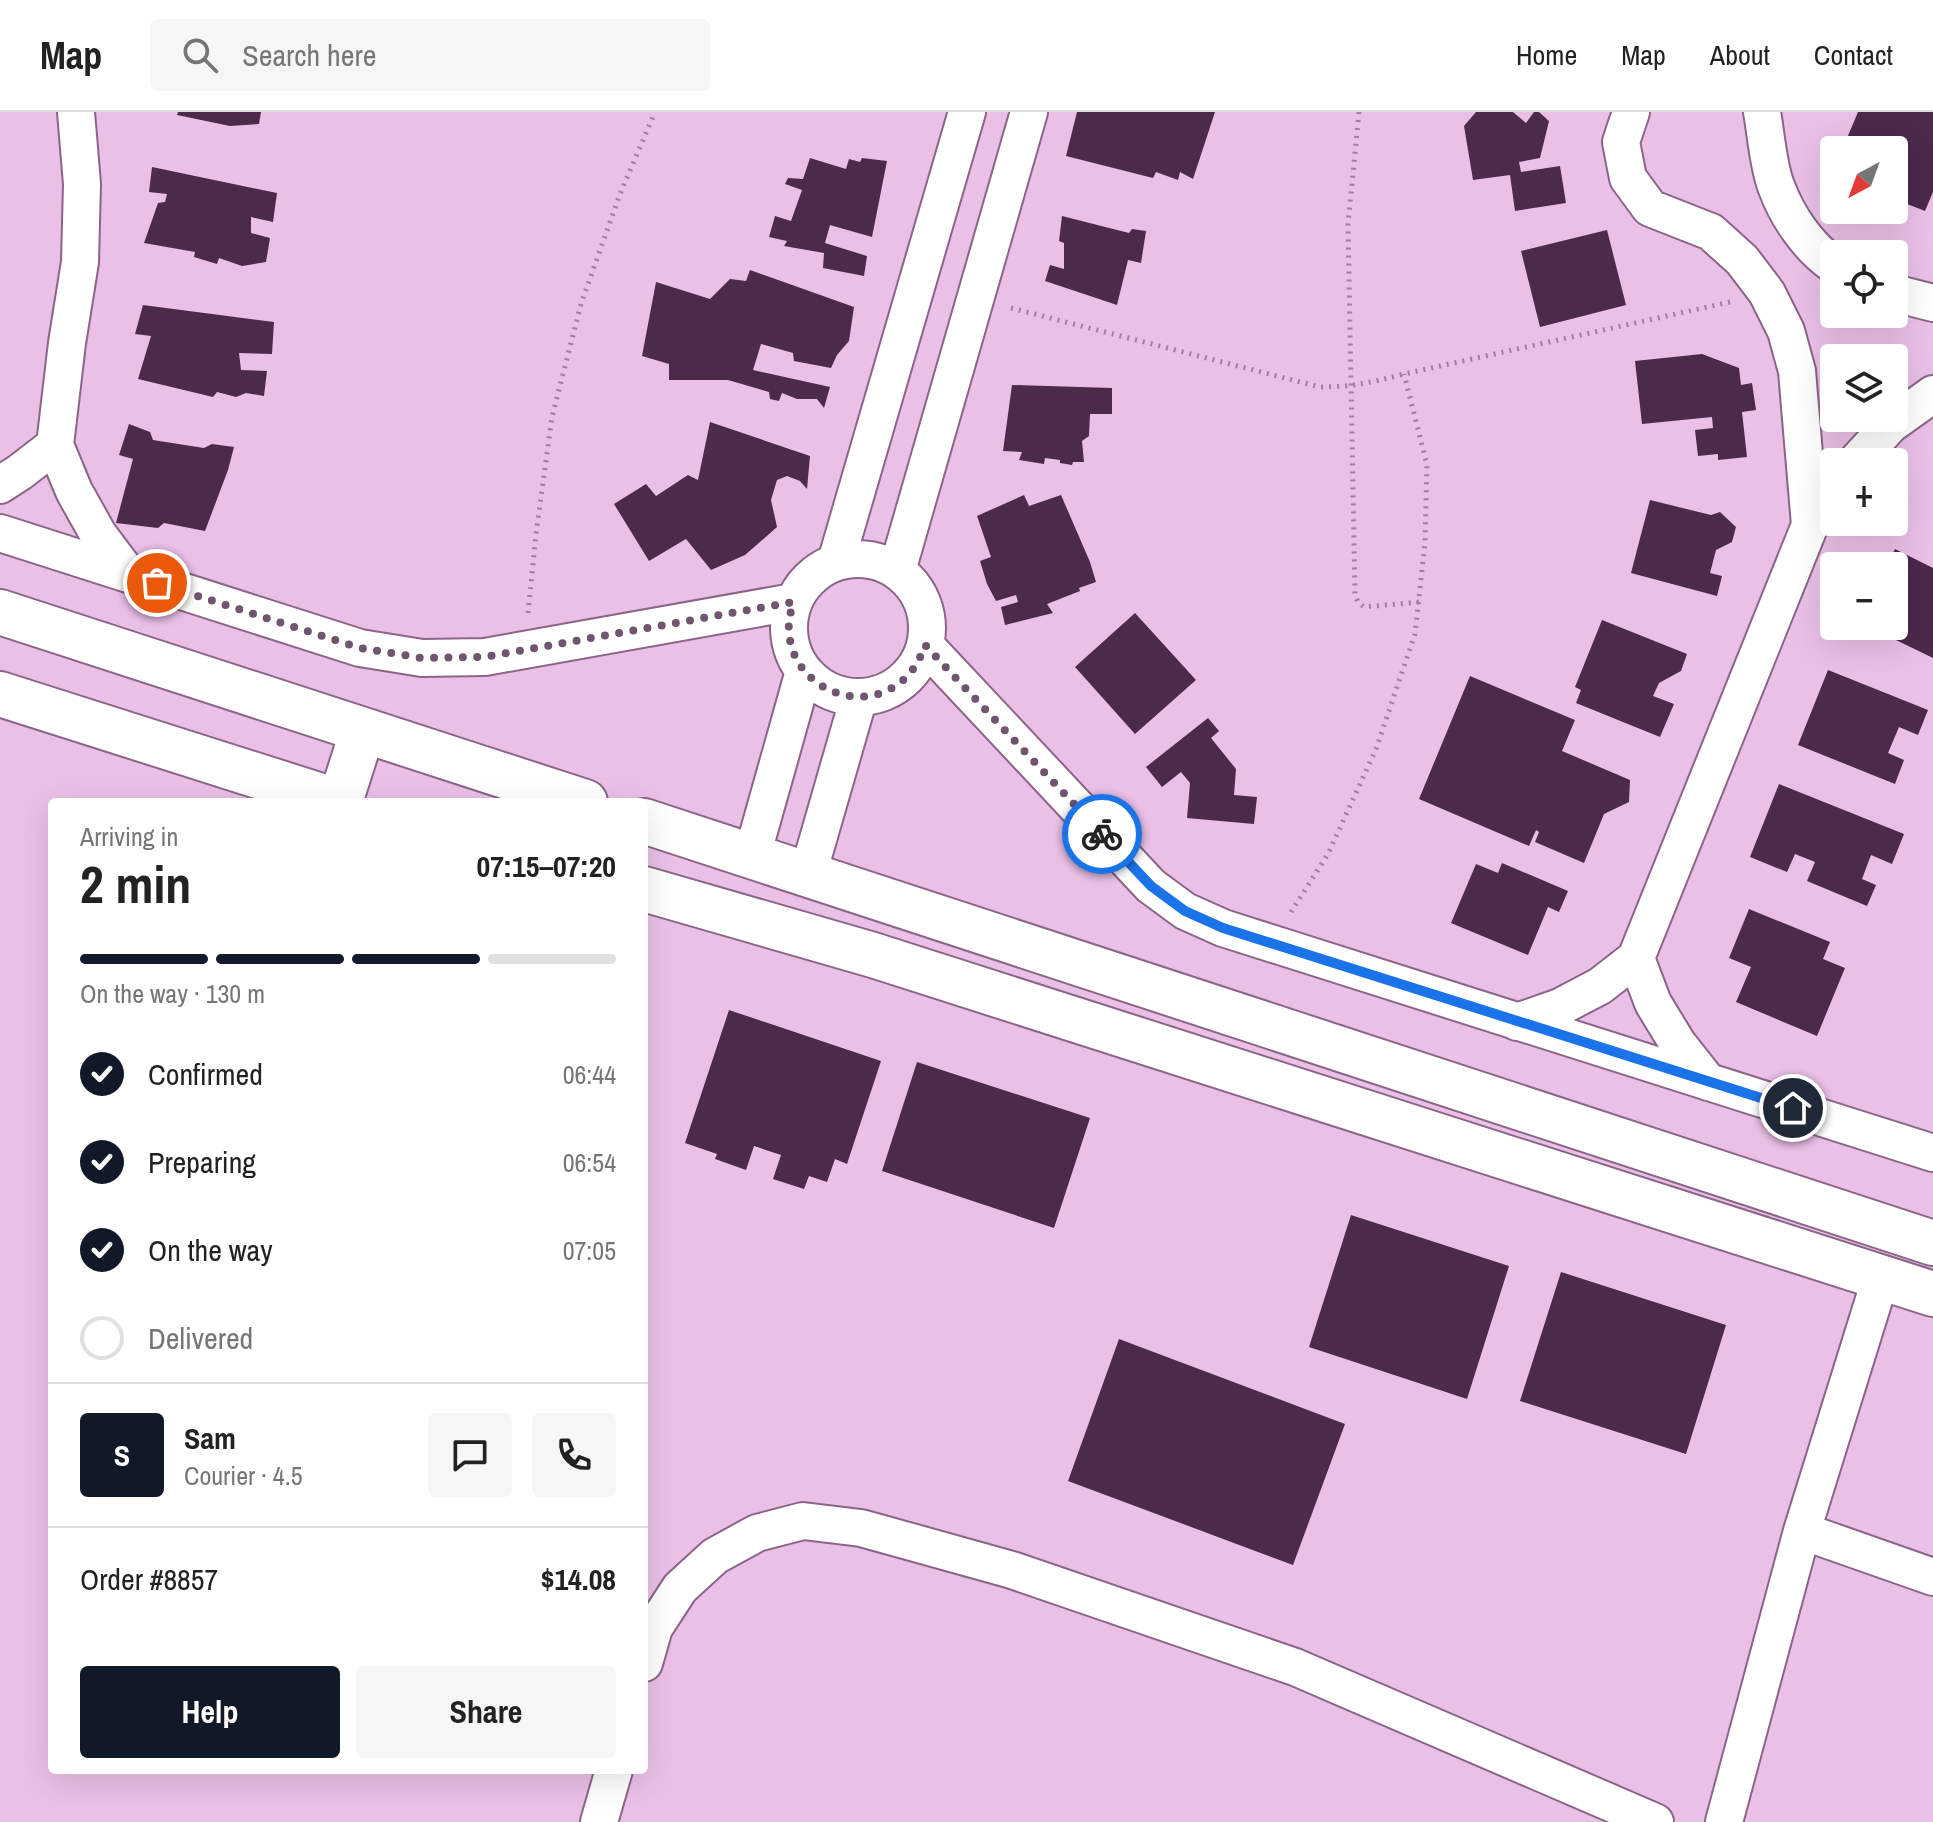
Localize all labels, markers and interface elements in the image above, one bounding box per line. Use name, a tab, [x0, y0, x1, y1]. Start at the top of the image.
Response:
search box	[150, 19, 710, 91]
text: Map	[40, 30, 102, 81]
icon: search	[178, 33, 222, 77]
text: Search here	[242, 35, 376, 75]
text: Home	[1516, 36, 1577, 74]
text: Map	[1621, 36, 1666, 74]
text: About	[1710, 36, 1770, 74]
text: Contact	[1814, 36, 1893, 74]
north arrow	[1820, 136, 1908, 224]
map controls	[1820, 136, 1908, 640]
button: locate	[1820, 240, 1908, 328]
button: layers	[1820, 344, 1908, 432]
button: +	[1820, 448, 1908, 536]
pin	[123, 549, 191, 617]
button: −	[1820, 552, 1908, 640]
icon: bag	[135, 561, 179, 605]
courier	[1062, 794, 1142, 874]
icon: bike	[1080, 812, 1124, 856]
text: Arriving in	[80, 819, 178, 854]
text: 07:15–07:20	[477, 846, 616, 886]
text: 2 min	[80, 849, 191, 919]
text: On the way · 130 m	[80, 976, 265, 1011]
icon: check	[80, 1052, 124, 1096]
text: Confirmed	[148, 1054, 263, 1094]
text: 06:44	[563, 1057, 616, 1092]
pin	[1759, 1074, 1827, 1142]
icon: home	[1771, 1086, 1815, 1130]
icon: check	[80, 1140, 124, 1184]
text: Preparing	[148, 1142, 256, 1182]
text: 06:54	[563, 1145, 616, 1180]
icon: check	[80, 1228, 124, 1272]
text: On the way	[148, 1230, 272, 1270]
text: 07:05	[563, 1233, 616, 1268]
text: Delivered	[148, 1318, 253, 1358]
button: chat	[428, 1413, 512, 1497]
button: phone	[532, 1413, 616, 1497]
text: Sam	[184, 1418, 236, 1458]
text: S	[114, 1435, 130, 1475]
text: Courier · 4.5	[184, 1458, 303, 1493]
text: Order #8857	[80, 1559, 218, 1599]
text: $14.08	[541, 1559, 616, 1599]
button: Help	[80, 1666, 340, 1758]
button: Share	[356, 1666, 616, 1758]

